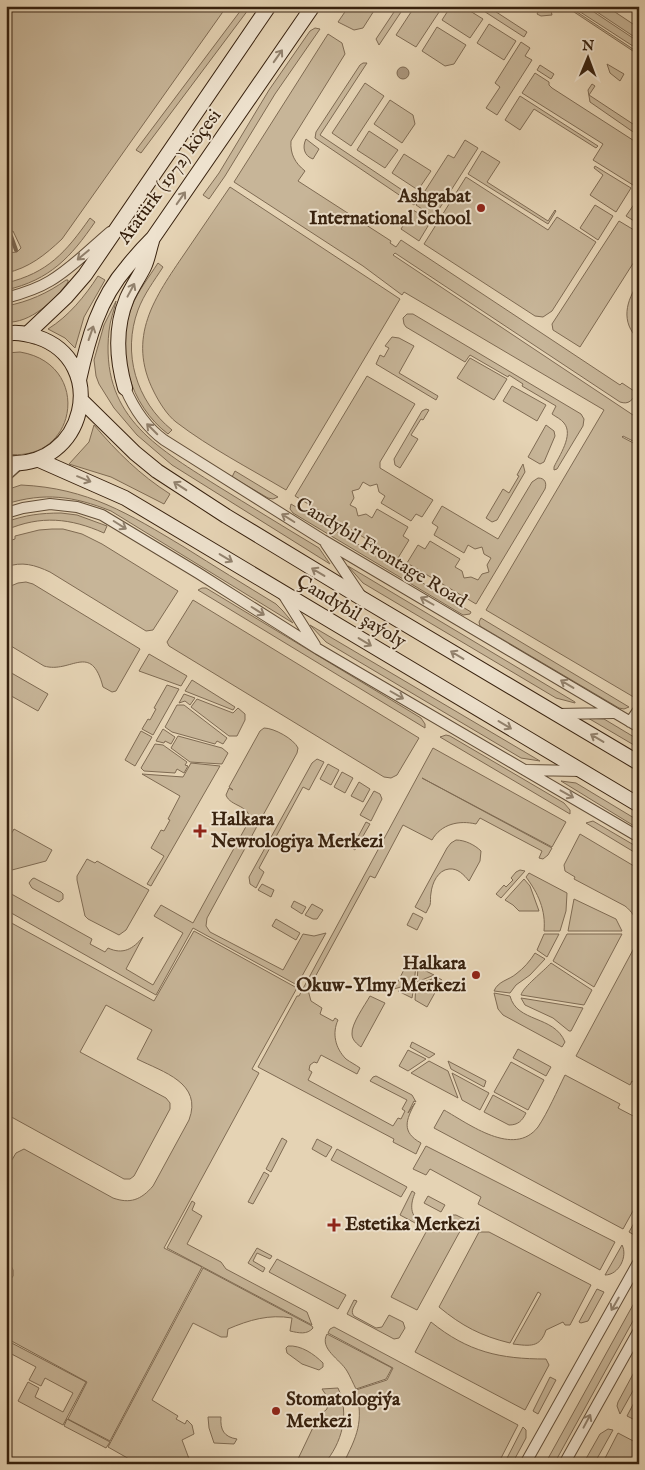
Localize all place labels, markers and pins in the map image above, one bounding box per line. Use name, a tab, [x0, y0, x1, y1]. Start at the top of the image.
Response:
place label: Ashgabat International School	[309, 185, 472, 231]
marker: Ashgabat International School	[475, 202, 487, 214]
place label: Halkara Newrologiya Merkezi	[210, 808, 383, 854]
marker: Halkara Newrologiya Merkezi	[193, 824, 207, 838]
place label: Halkara Okuw-Ylmy Merkezi	[296, 952, 467, 998]
marker: Halkara Okuw-Ylmy Merkezi	[470, 969, 482, 981]
place label: Estetika Merkezi	[345, 1213, 480, 1237]
marker: Estetika Merkezi	[327, 1218, 341, 1232]
place label: Stomatologiýa Merkezi	[286, 1388, 401, 1434]
marker: Stomatologiýa Merkezi	[270, 1405, 282, 1417]

